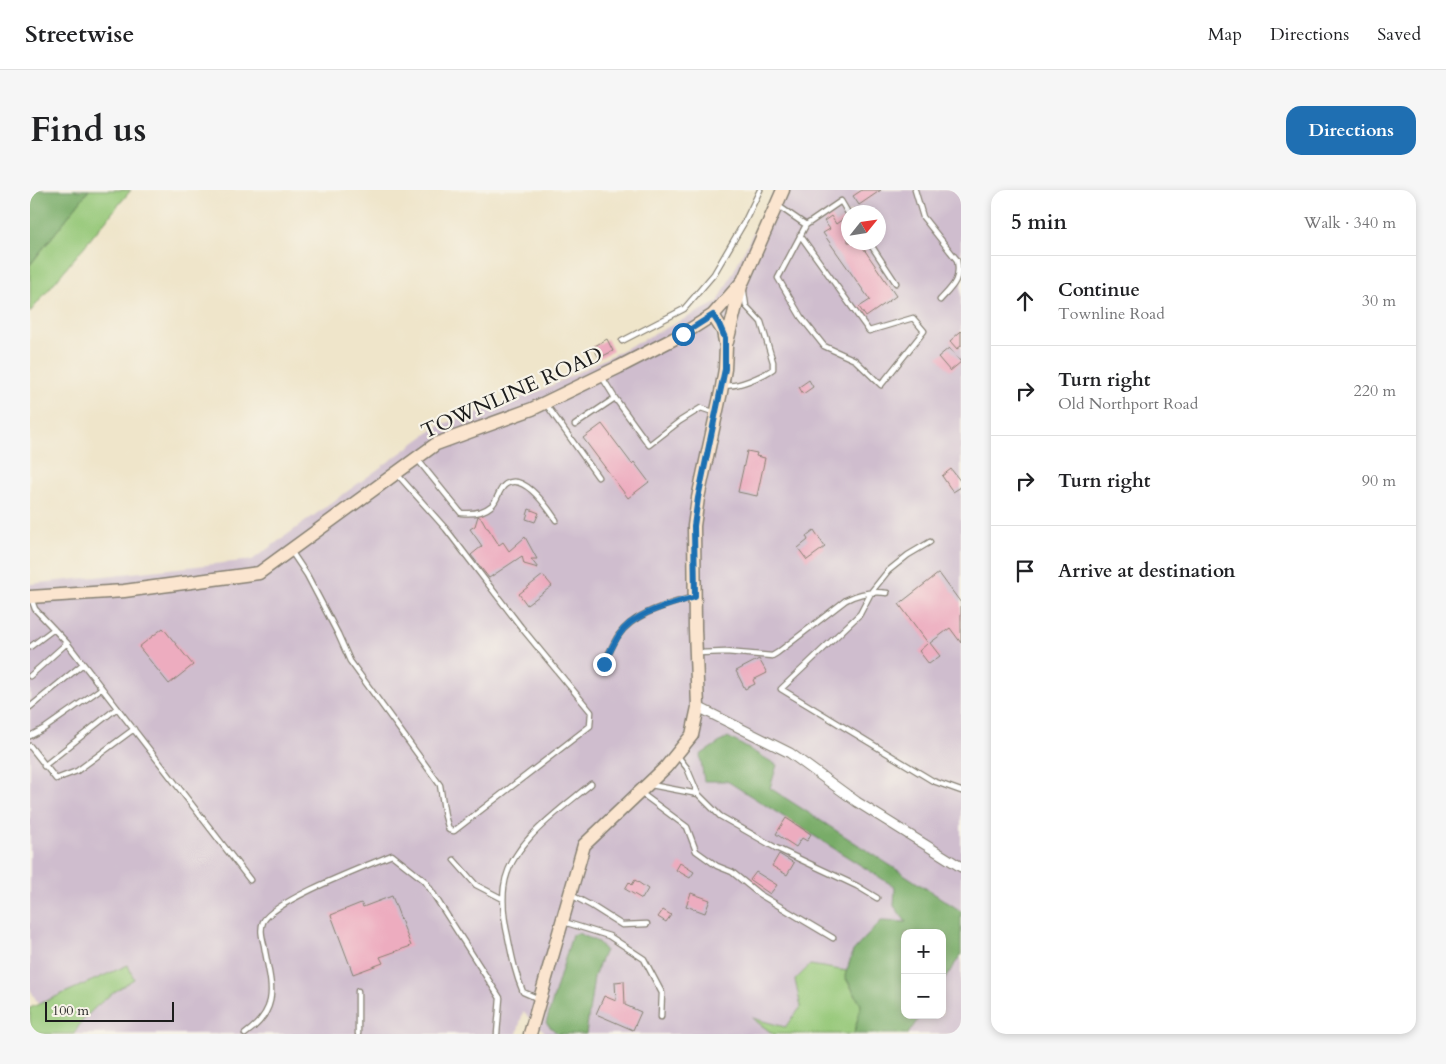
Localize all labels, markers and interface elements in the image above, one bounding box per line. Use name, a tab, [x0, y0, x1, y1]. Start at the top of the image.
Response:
text: Streetwise	[25, 18, 134, 51]
text: Map	[1208, 22, 1242, 47]
text: Directions	[1270, 22, 1349, 47]
text: Saved	[1377, 22, 1421, 47]
text: Find us	[30, 106, 146, 154]
button: Directions	[1286, 106, 1416, 155]
north arrow	[841, 205, 886, 250]
text: 5 min	[1011, 208, 1067, 237]
text: Walk · 340 m	[1304, 212, 1396, 234]
text: Continue	[1058, 277, 1140, 303]
icon: ahead	[1011, 287, 1039, 315]
text: 30 m	[1362, 290, 1396, 312]
text: Townline Road	[1058, 303, 1165, 325]
route start	[672, 323, 695, 346]
street label: TOWNLINE ROAD	[417, 340, 607, 446]
text: Turn right	[1058, 367, 1150, 393]
icon: right	[1011, 377, 1039, 405]
text: 220 m	[1354, 380, 1396, 402]
text: Old Northport Road	[1058, 393, 1198, 415]
icon: right	[1011, 467, 1039, 495]
text: Turn right	[1058, 468, 1150, 494]
text: 90 m	[1362, 470, 1396, 492]
icon: arrive	[1011, 557, 1039, 585]
text: Arrive at destination	[1058, 558, 1235, 584]
route end	[593, 653, 616, 676]
map controls	[901, 929, 946, 1019]
button: +	[901, 929, 946, 974]
button: −	[901, 974, 946, 1019]
scale bar	[45, 999, 174, 1022]
text: 100 m	[52, 1001, 89, 1020]

